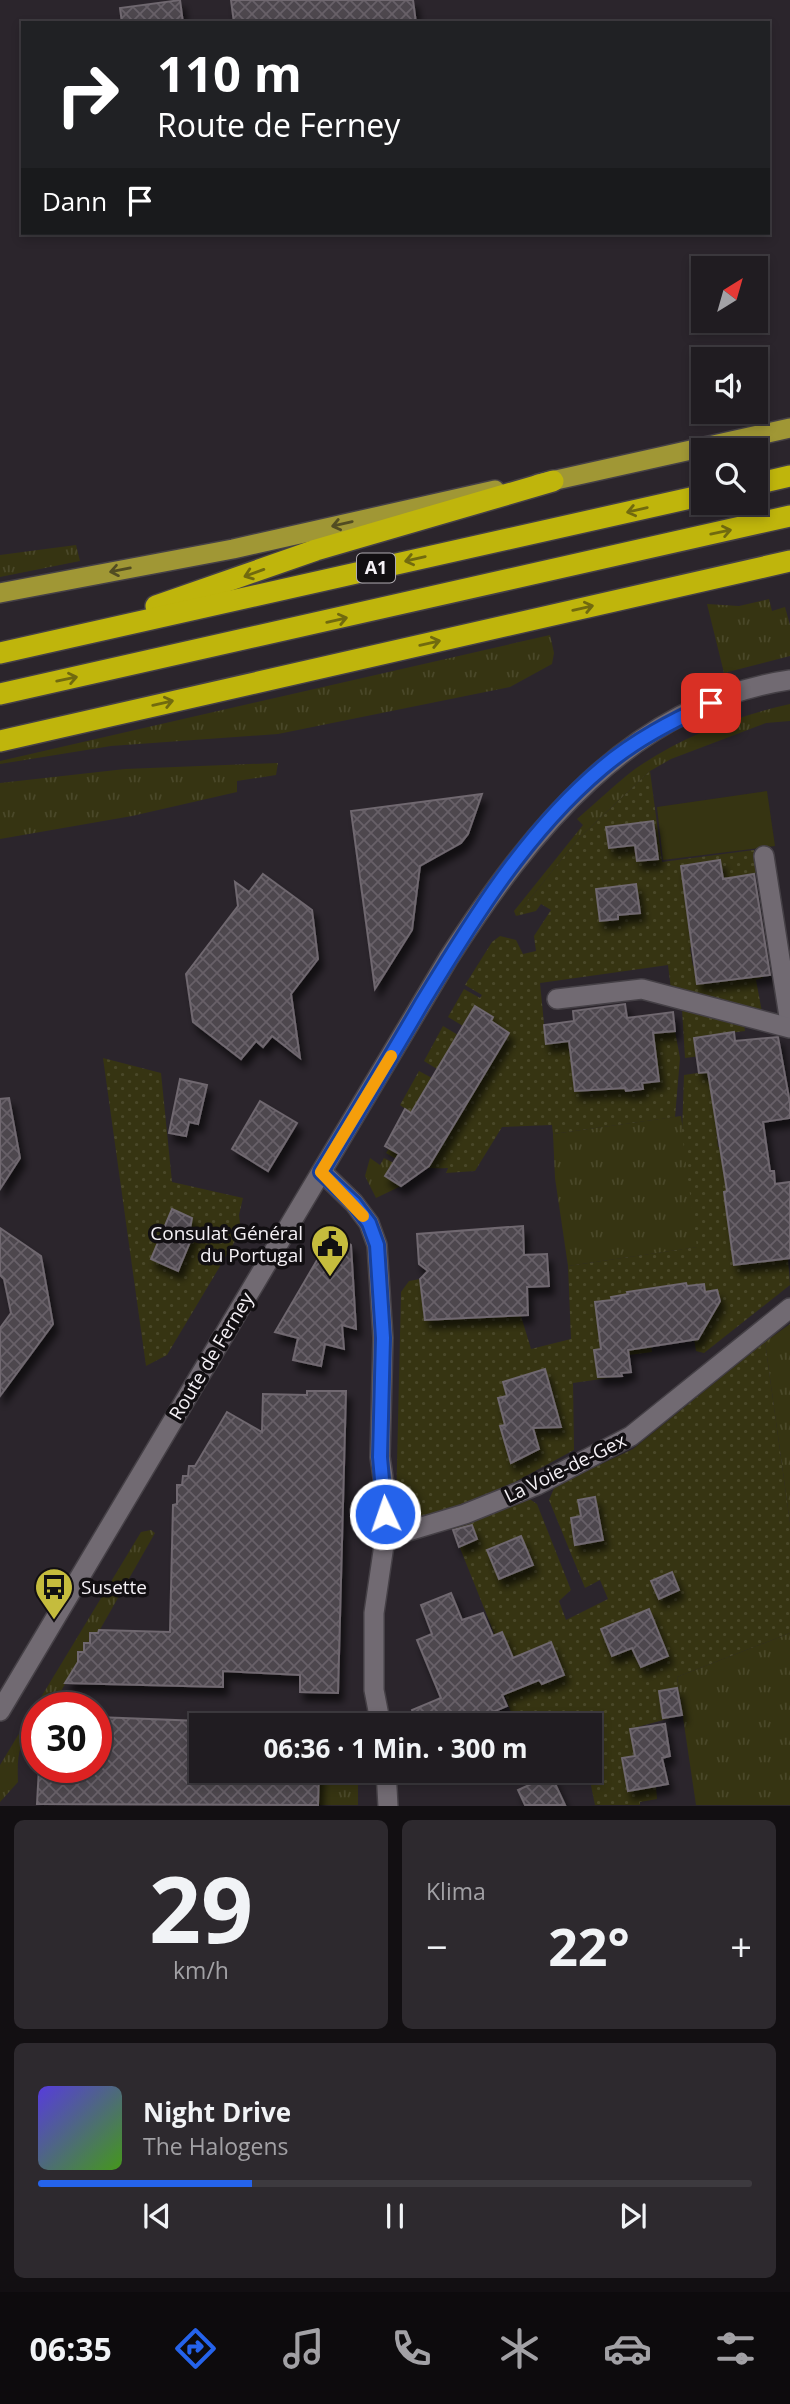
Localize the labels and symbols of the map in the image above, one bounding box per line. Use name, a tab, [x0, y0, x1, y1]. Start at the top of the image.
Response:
north arrow	[691, 256, 768, 332]
one-way arrow	[626, 504, 649, 517]
one-way arrow	[331, 517, 354, 531]
one-way arrow	[709, 524, 732, 538]
one-way arrow	[404, 553, 427, 567]
road number: A1	[357, 554, 395, 582]
one-way arrow	[109, 564, 132, 578]
one-way arrow	[243, 567, 265, 580]
one-way arrow	[571, 601, 594, 615]
one-way arrow	[325, 612, 348, 626]
one-way arrow	[418, 636, 441, 649]
one-way arrow	[55, 672, 78, 686]
pin	[681, 673, 741, 733]
one-way arrow	[151, 696, 174, 709]
place label: Consulat Général du Portugal	[150, 1220, 303, 1268]
public building icon: Consulat Général du Portugal	[309, 1223, 351, 1278]
street label: Route de Ferney	[163, 1287, 260, 1425]
street label: La Voie-de-Gex	[500, 1427, 630, 1509]
position arrow	[348, 1477, 422, 1551]
bus stop icon: Susette	[33, 1566, 75, 1621]
place label: Susette	[81, 1574, 147, 1600]
speed limit sign: 30	[21, 1692, 112, 1783]

